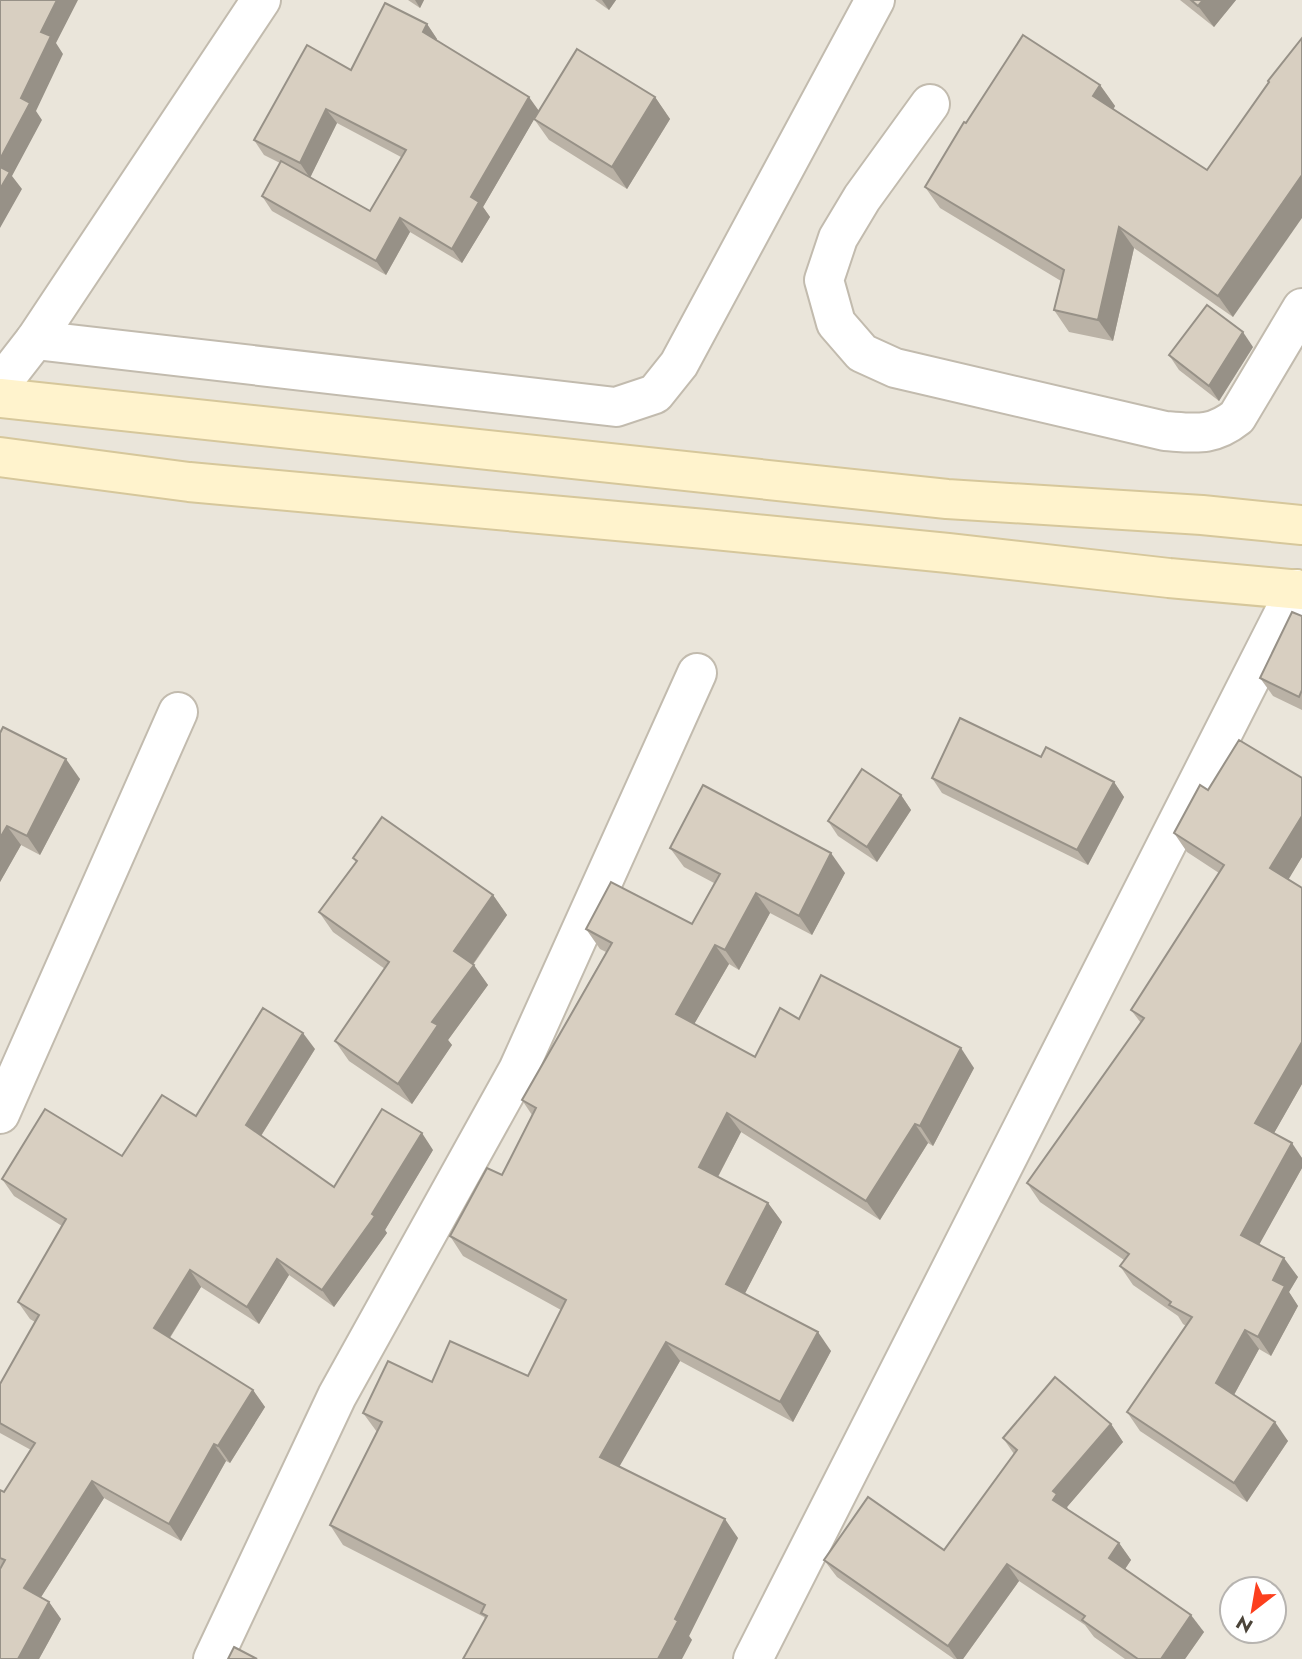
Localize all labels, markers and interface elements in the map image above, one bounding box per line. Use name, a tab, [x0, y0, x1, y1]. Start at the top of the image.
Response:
north arrow	[1218, 1575, 1288, 1645]
text: N	[1231, 1609, 1258, 1640]

